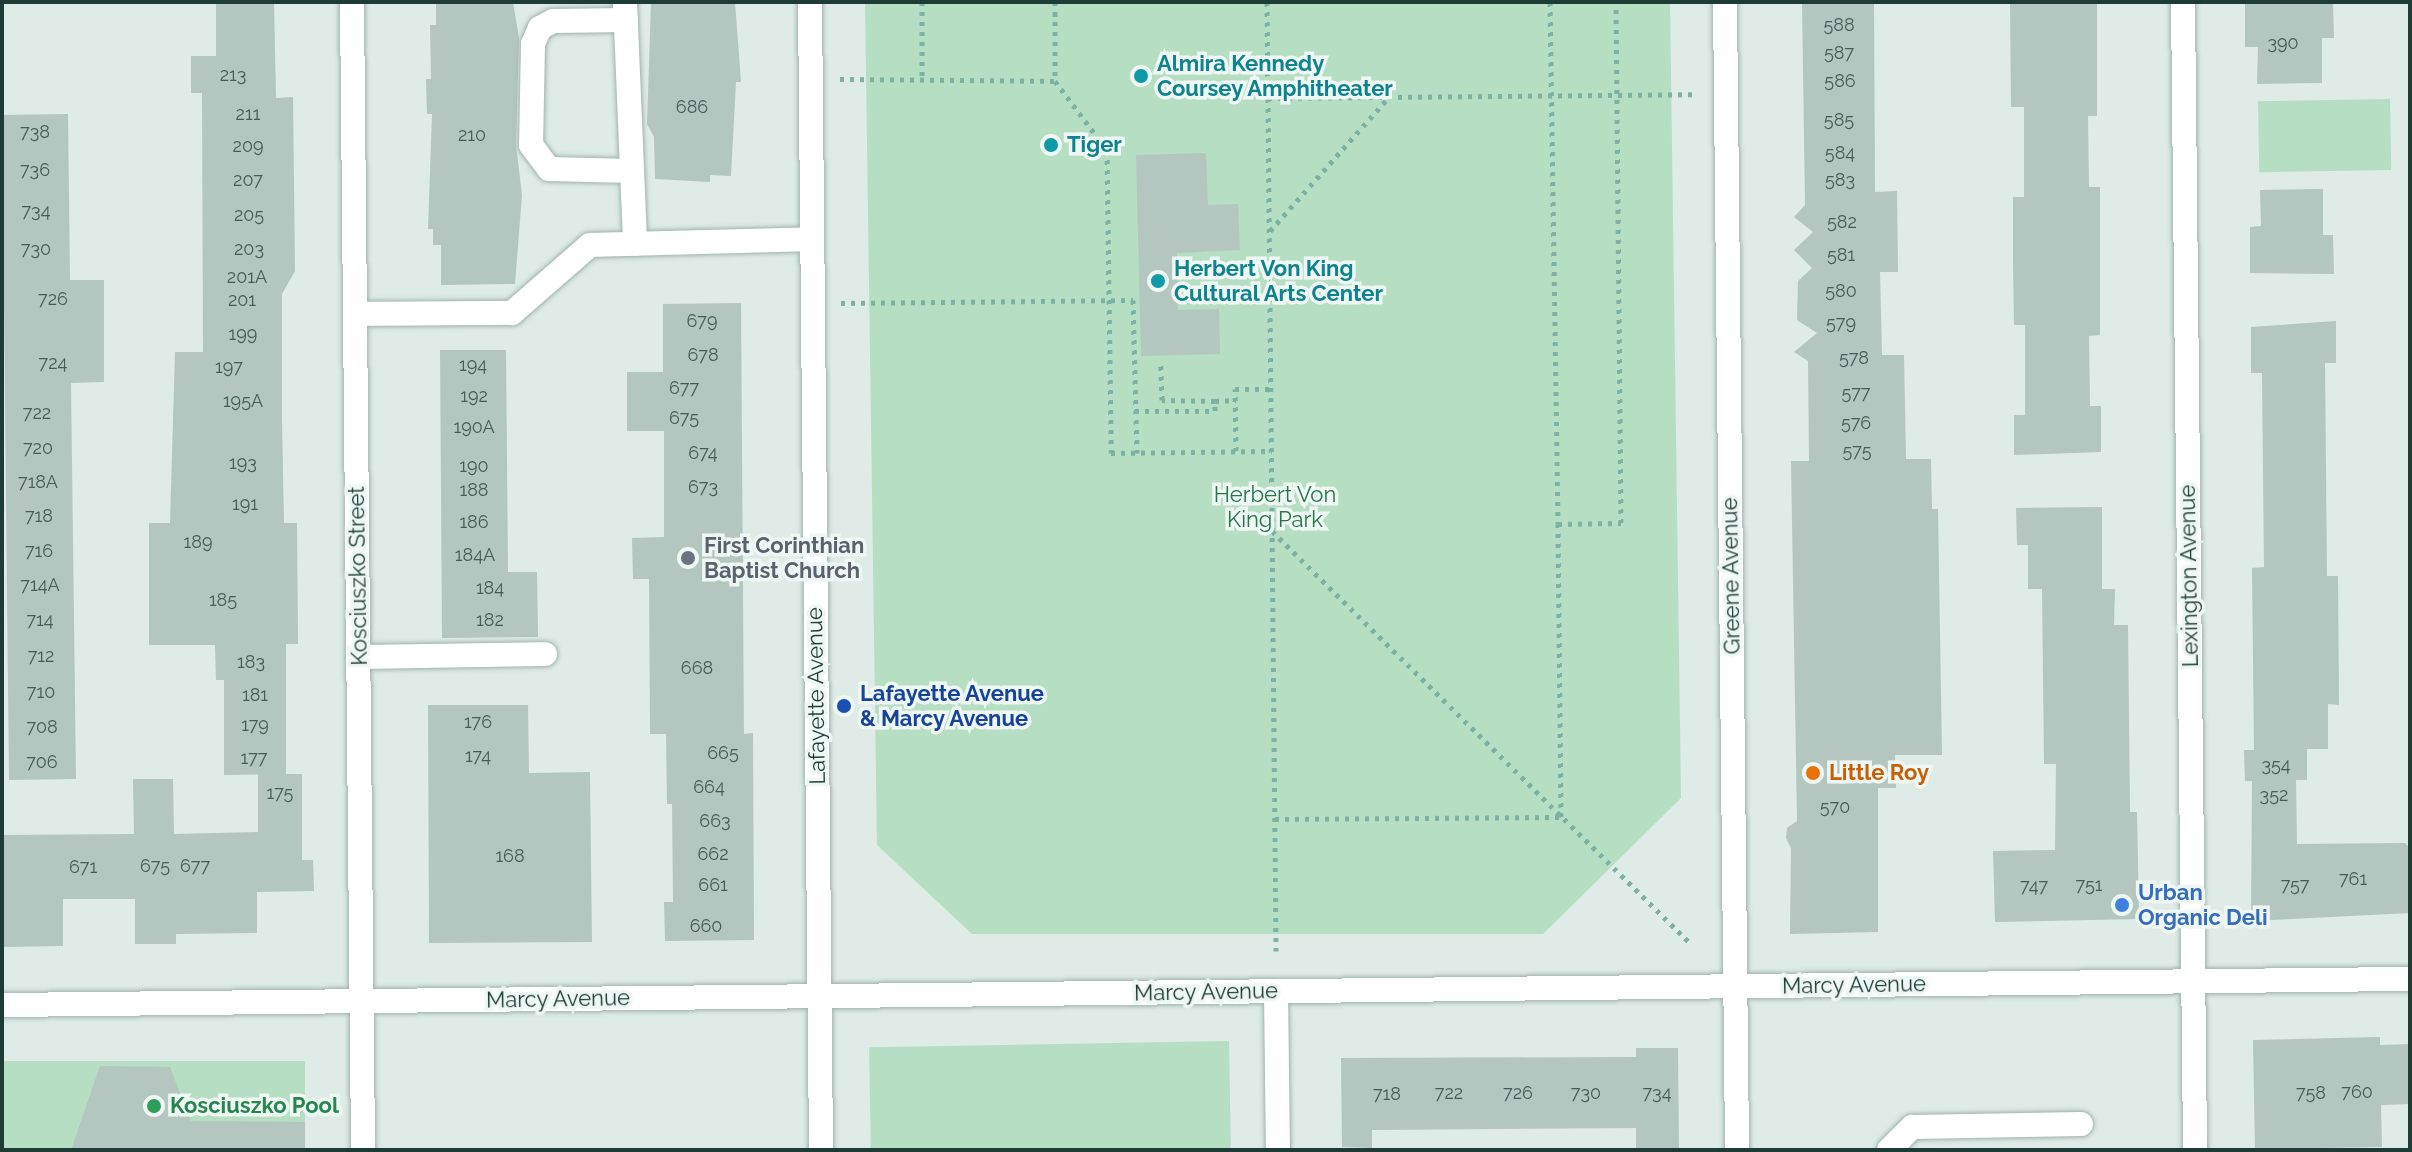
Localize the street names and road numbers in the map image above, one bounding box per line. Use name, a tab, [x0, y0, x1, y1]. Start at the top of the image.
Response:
street label: Lexington Avenue	[2174, 484, 2204, 668]
street label: Kosciuszko Street	[343, 486, 373, 666]
street label: Greene Avenue	[1716, 497, 1746, 655]
street label: Lafayette Avenue	[801, 607, 831, 785]
street label: Marcy Avenue	[1781, 971, 1927, 999]
street label: Marcy Avenue	[1133, 978, 1279, 1006]
street label: Marcy Avenue	[485, 985, 631, 1013]

